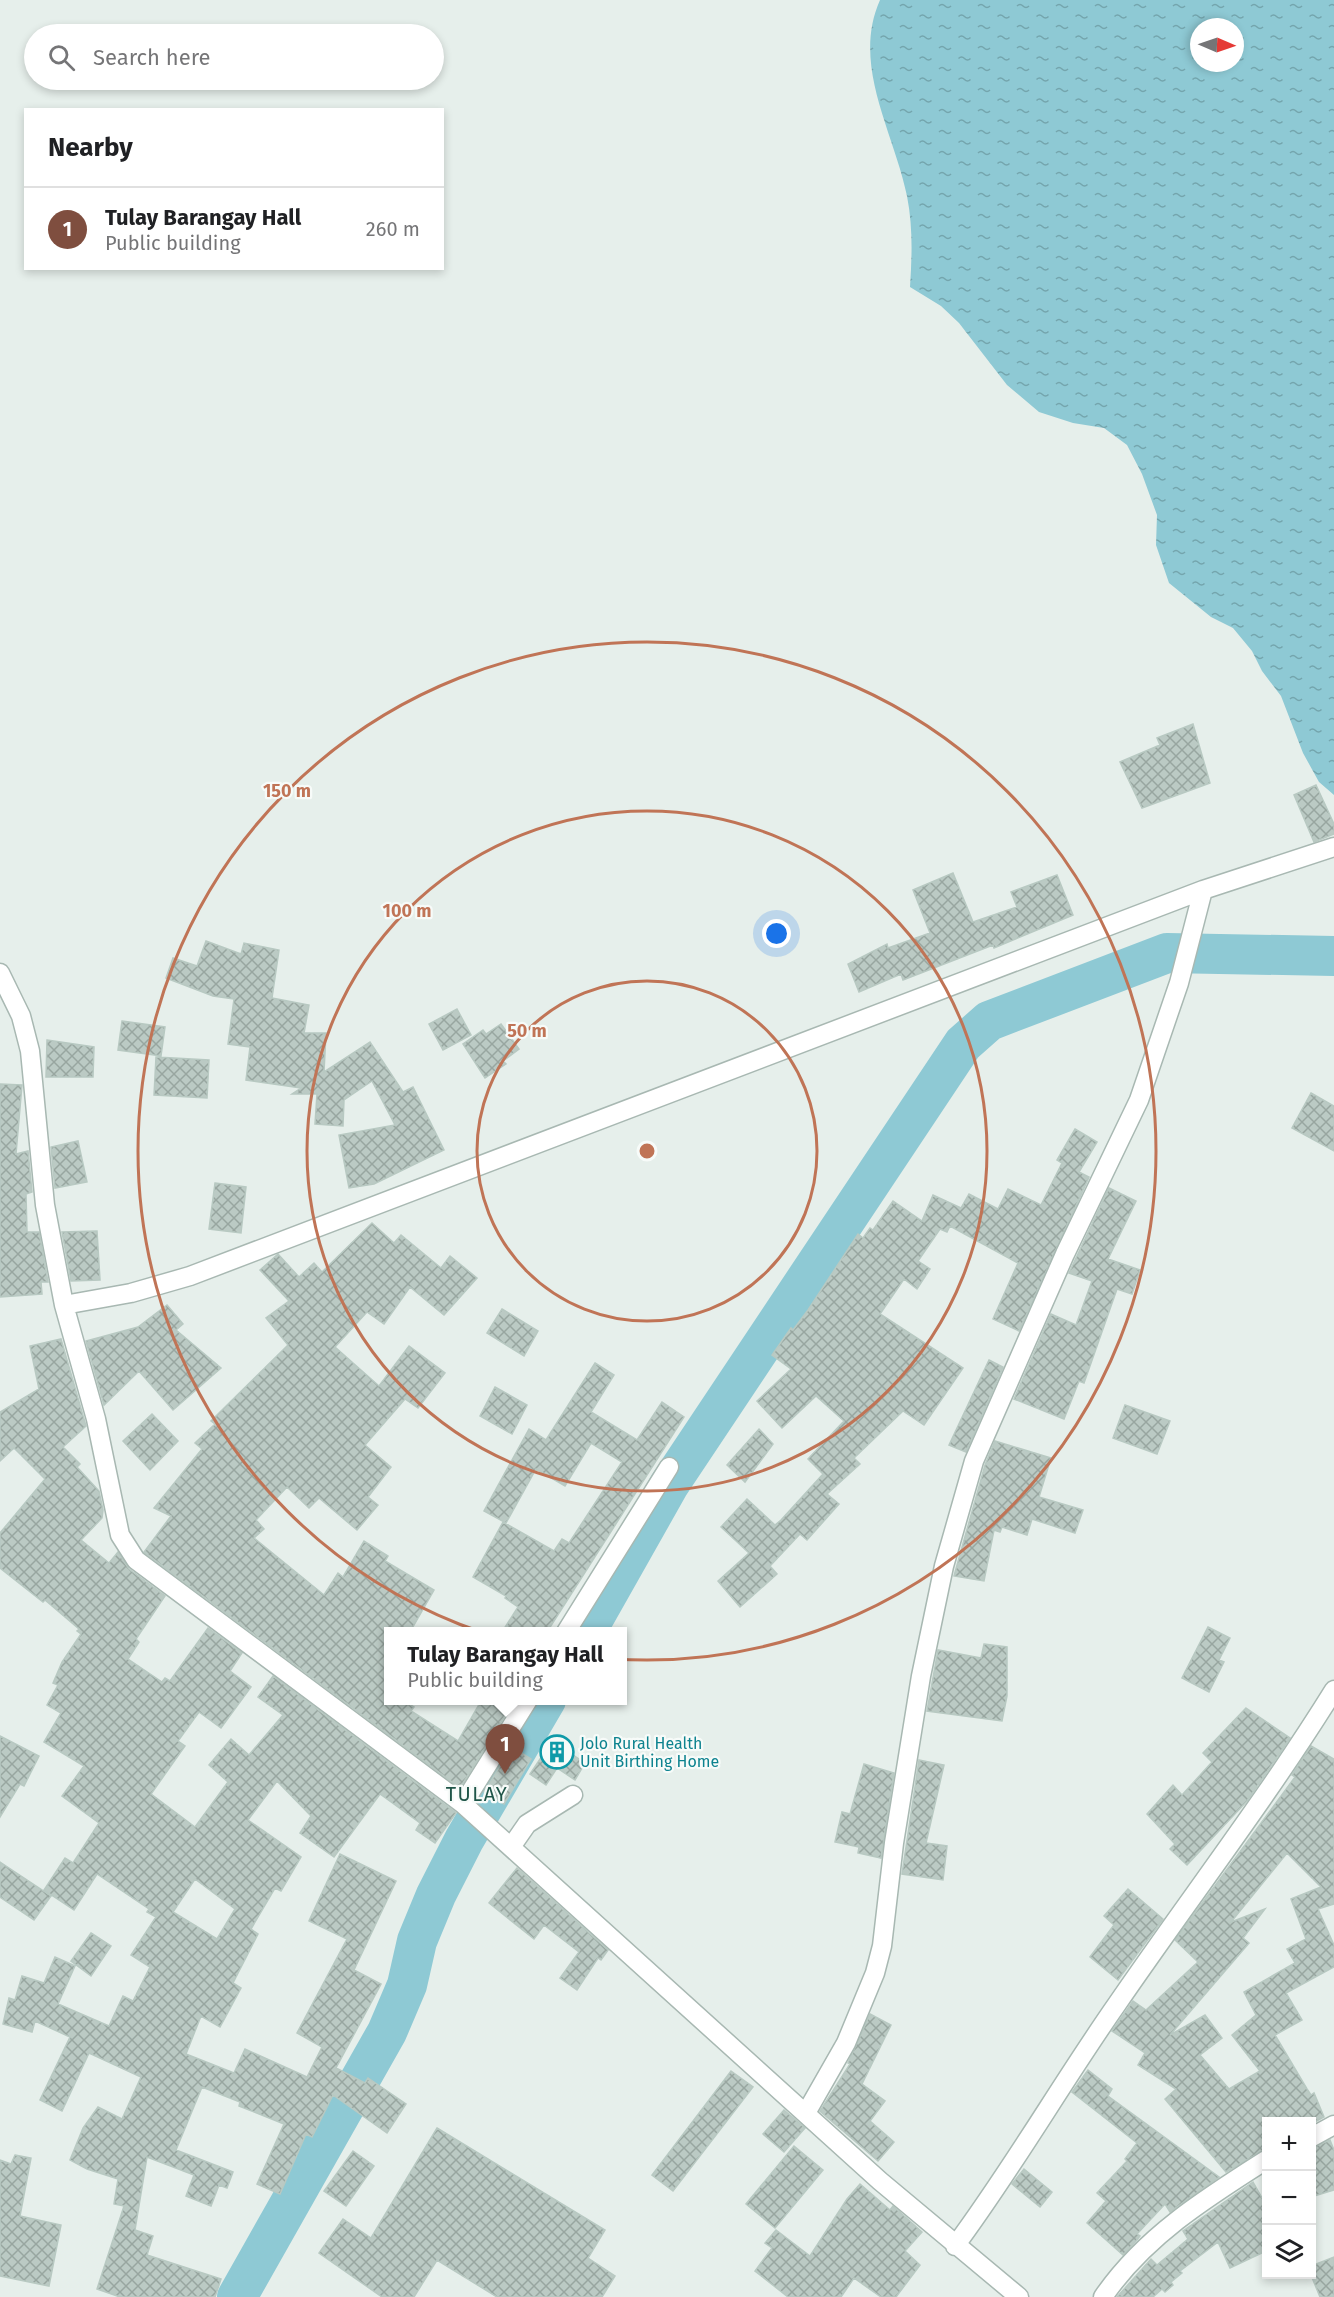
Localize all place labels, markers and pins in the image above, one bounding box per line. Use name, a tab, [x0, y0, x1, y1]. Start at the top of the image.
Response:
centre of rings	[637, 1141, 657, 1161]
pin: 1	[486, 1724, 524, 1774]
building icon: Jolo Rural Health Unit Birthing Home	[539, 1734, 575, 1770]
place label: Jolo Rural Health Unit Birthing Home	[580, 1734, 719, 1771]

